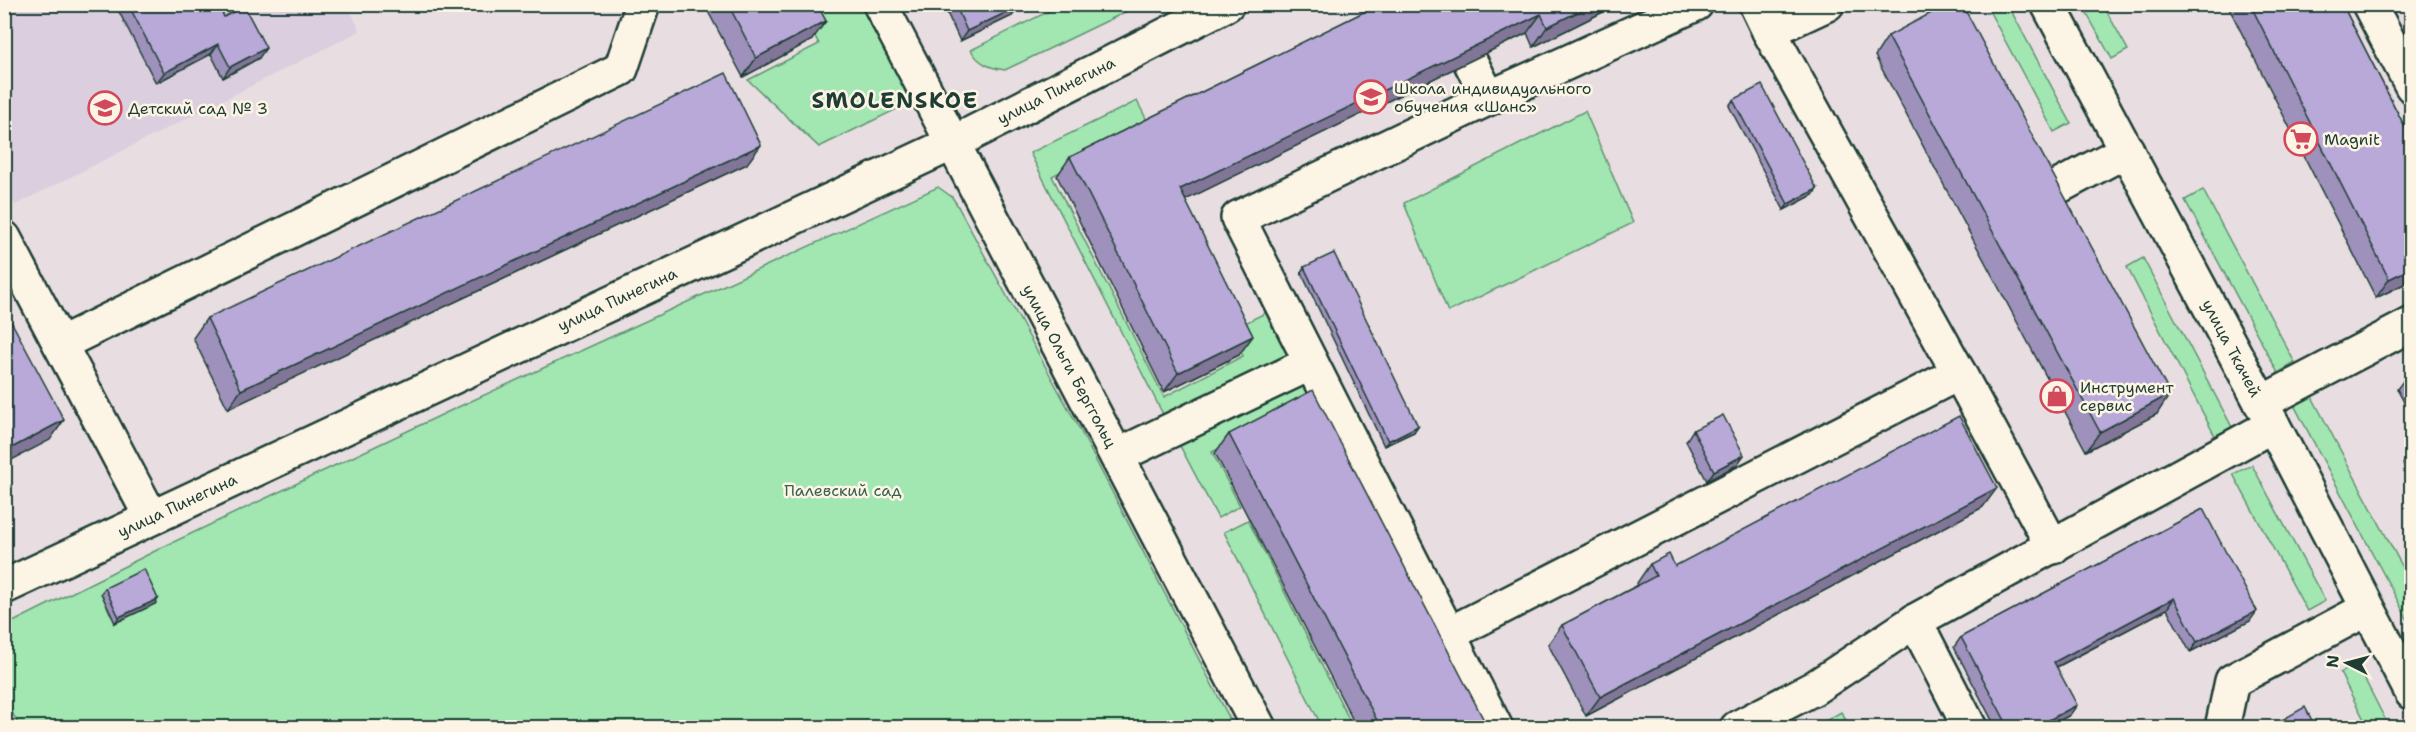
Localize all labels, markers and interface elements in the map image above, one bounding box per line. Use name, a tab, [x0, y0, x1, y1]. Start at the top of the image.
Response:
street label: улица Пинегина	[994, 52, 1119, 129]
place label: Школа индивидуального обучения «Шанс»	[1394, 78, 1591, 117]
school or university icon: Школа индивидуального обучения «Шанс»	[1353, 79, 1389, 115]
district label: SMOLENSKOE	[811, 86, 979, 115]
school or university icon: Детский сад № 3	[87, 90, 123, 126]
place label: Детский сад № 3	[128, 98, 268, 119]
supermarket icon: Magnit	[2283, 121, 2319, 157]
place label: Magnit	[2324, 129, 2380, 150]
street label: улица Пинегина	[554, 263, 680, 336]
street label: улица Ольги Берггольц	[1017, 281, 1122, 452]
street label: улица Ткачей	[2197, 296, 2266, 401]
place label: Инструмент сервис	[2080, 377, 2175, 416]
shop icon: Инструмент сервис	[2039, 378, 2075, 414]
street label: улица Пинегина	[114, 469, 240, 542]
park label: Палевский сад	[784, 480, 902, 501]
north arrow	[2317, 633, 2377, 693]
text: N	[2321, 654, 2344, 669]

